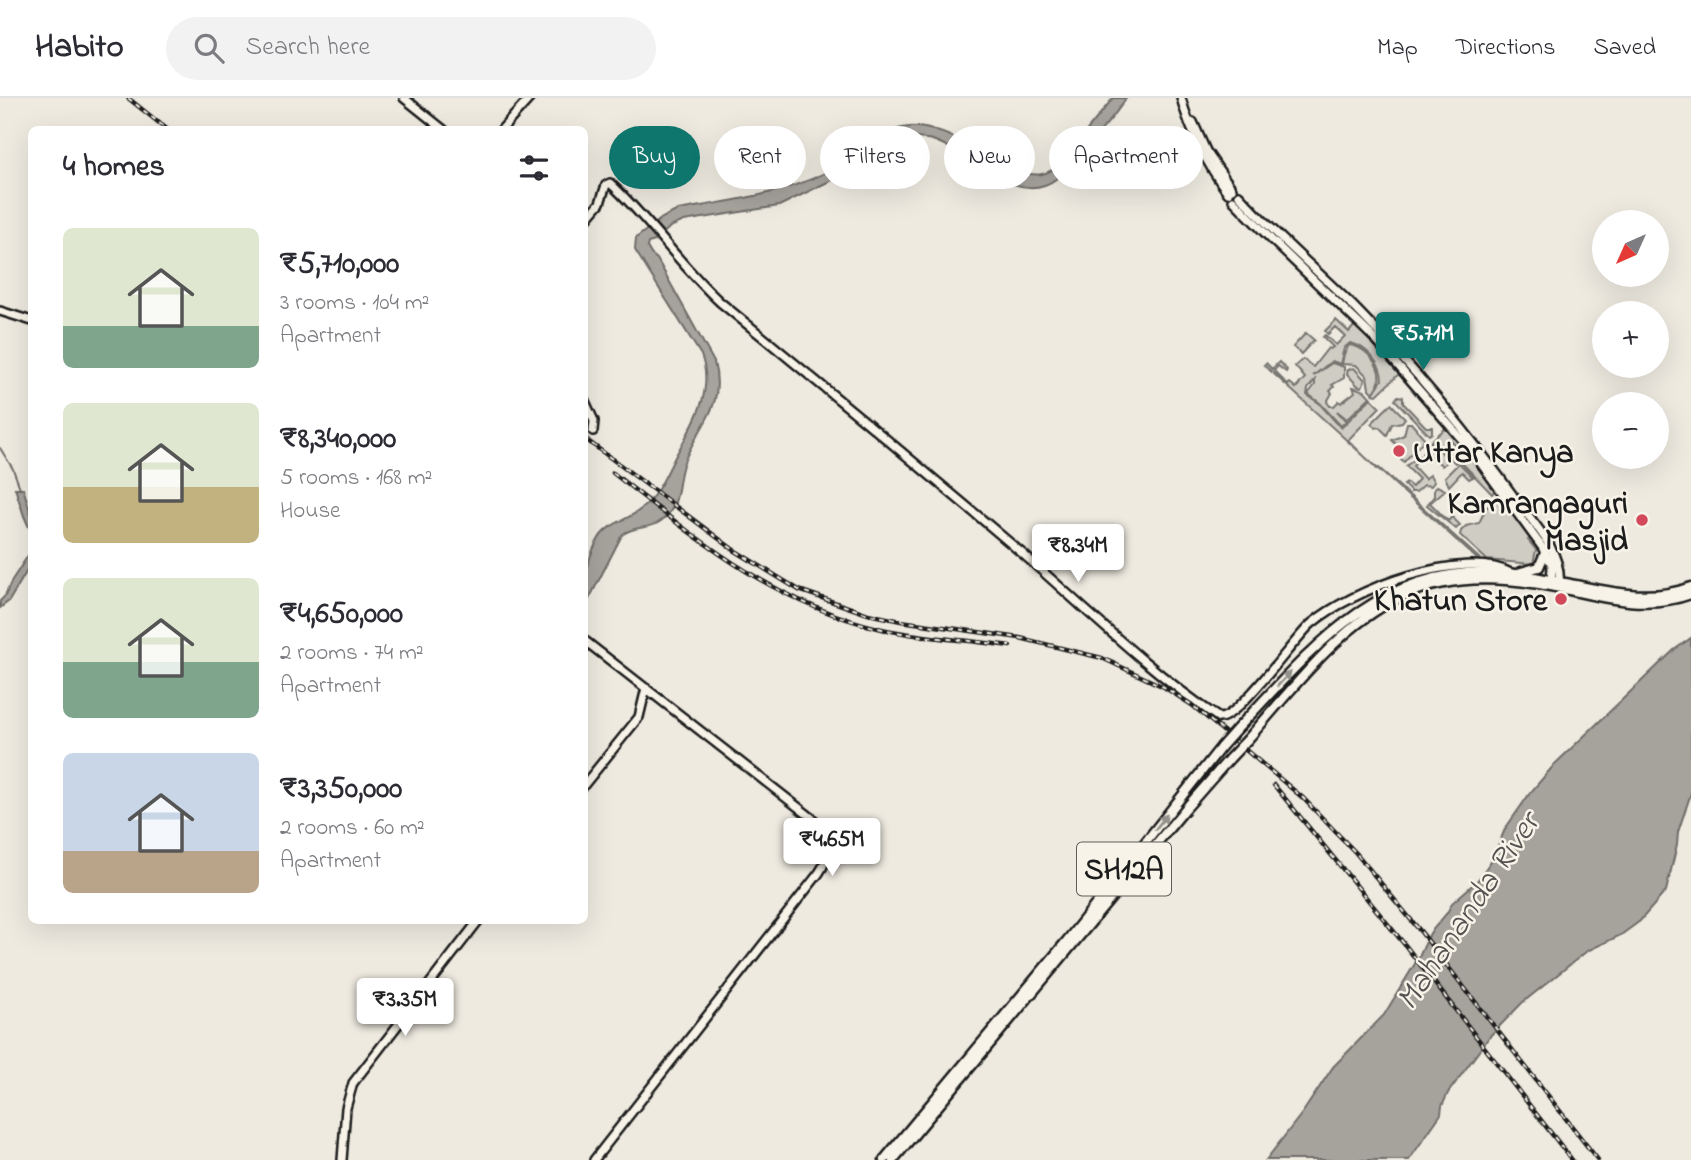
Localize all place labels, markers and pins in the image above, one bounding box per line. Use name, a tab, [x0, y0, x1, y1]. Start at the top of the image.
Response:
pin: ₹5.71M	[1366, 313, 1480, 372]
place label: Uttar Kanya	[1413, 431, 1574, 479]
marker: Uttar Kanya	[1391, 443, 1407, 459]
place label: Kamrangaguri Masjid	[1447, 482, 1628, 566]
marker: Kamrangaguri Masjid	[1634, 512, 1650, 528]
pin: ₹8.34M	[1021, 524, 1135, 584]
place label: Khatun Store	[1374, 579, 1549, 626]
marker: Khatun Store	[1553, 591, 1569, 607]
pin: ₹4.65M	[775, 818, 889, 878]
pin: ₹3.35M	[348, 978, 462, 1038]

